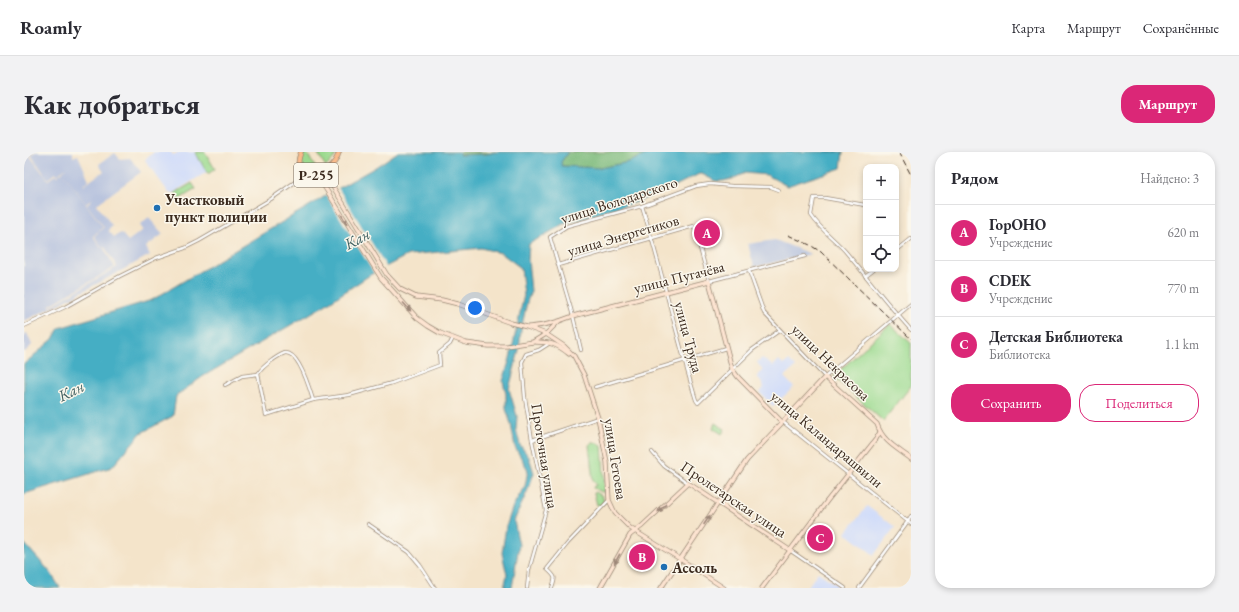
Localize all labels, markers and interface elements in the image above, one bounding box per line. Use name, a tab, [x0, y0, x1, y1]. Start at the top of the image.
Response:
text: Roamly	[20, 15, 82, 40]
text: Карта	[1012, 19, 1045, 37]
text: Маршрут	[1067, 19, 1121, 37]
text: Сохранённые	[1143, 19, 1219, 37]
button: Маршрут	[1121, 85, 1215, 123]
text: Как добраться	[24, 86, 200, 122]
road number: Р-255	[294, 163, 338, 187]
map controls	[863, 164, 899, 272]
button: +	[863, 164, 899, 200]
text: Рядом	[951, 167, 999, 189]
text: Найдено: 3	[1140, 170, 1199, 187]
street label: улица Володарского	[558, 172, 680, 228]
place label: Участковый пункт полиции	[164, 190, 267, 226]
button: −	[863, 200, 899, 236]
marker: Участковый пункт полиции	[152, 203, 162, 213]
street label: улица Энергетиков	[565, 210, 681, 260]
one-way arrow	[341, 213, 348, 225]
text: ГорОНО	[989, 215, 1046, 234]
pin: A	[694, 218, 720, 248]
water label: Кан	[339, 223, 374, 255]
text: A	[959, 224, 969, 241]
text: 620 m	[1168, 224, 1199, 241]
text: Учреждение	[989, 234, 1053, 251]
button: locate	[863, 236, 899, 272]
street label: улица Пугачёва	[632, 257, 726, 297]
text: CDEK	[989, 271, 1031, 290]
text: B	[960, 280, 968, 297]
text: 770 m	[1168, 280, 1199, 297]
text: Учреждение	[989, 290, 1053, 307]
your location	[465, 298, 485, 318]
street label: улица Труда	[670, 299, 708, 375]
one-way arrow	[402, 303, 411, 312]
street label: улица Некрасова	[788, 320, 874, 404]
text: Детская Библиотека	[989, 327, 1123, 346]
text: C	[959, 336, 969, 353]
text: 1.1 km	[1165, 336, 1199, 353]
text: Библиотека	[989, 346, 1050, 363]
water label: Кан	[53, 376, 88, 407]
button: Сохранить	[951, 384, 1071, 422]
button: Поделиться	[1079, 384, 1199, 422]
street label: улица Каландарашвили	[767, 386, 887, 492]
street label: Проточная улица	[527, 402, 563, 510]
street label: улица Гетоева	[600, 417, 632, 501]
street label: Пролетарская улица	[677, 457, 791, 541]
one-way arrow	[657, 503, 667, 513]
one-way arrow	[703, 515, 711, 525]
pin: C	[807, 523, 833, 553]
pin: B	[629, 542, 655, 572]
one-way arrow	[613, 553, 620, 565]
place label: Ассоль	[671, 558, 717, 577]
marker: Ассоль	[659, 562, 669, 572]

